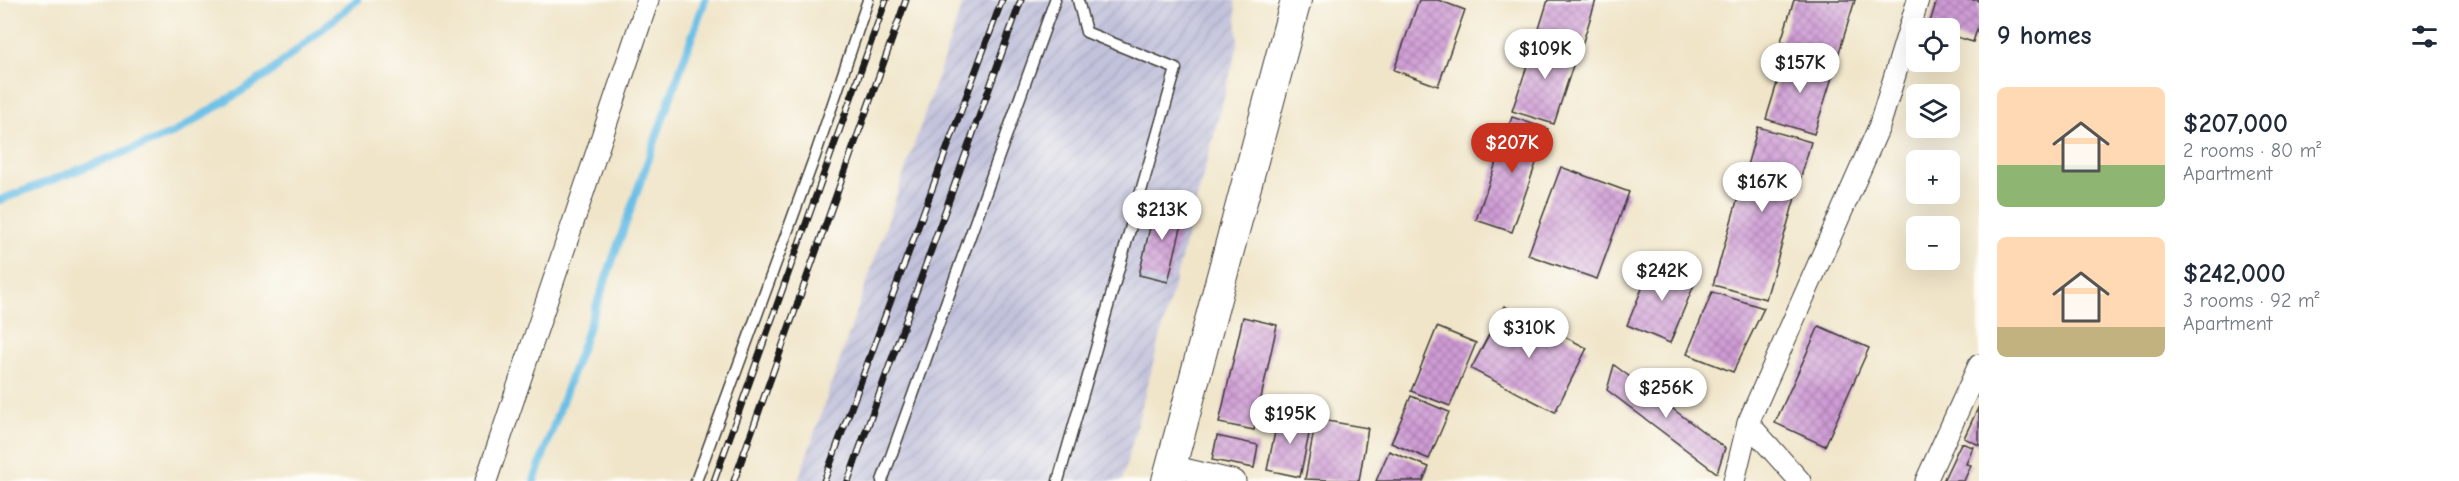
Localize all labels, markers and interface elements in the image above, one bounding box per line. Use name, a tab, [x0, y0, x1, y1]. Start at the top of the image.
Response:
map controls	[1906, 18, 1960, 270]
button: locate	[1906, 18, 1960, 72]
icon: filters	[2408, 20, 2441, 53]
text: 9 homes	[1997, 21, 2092, 51]
pin: $109K	[1503, 29, 1587, 80]
text: $109K	[1518, 37, 1572, 60]
pin: $157K	[1758, 43, 1842, 94]
text: $157K	[1775, 51, 1825, 74]
button: layers	[1906, 84, 1960, 138]
text: $207,000	[2183, 109, 2288, 139]
icon: home	[2045, 111, 2117, 183]
pin: $207K	[1470, 123, 1554, 174]
text: $207K	[1485, 131, 1539, 154]
text: 2 rooms · 80 m²	[2183, 139, 2321, 162]
button: +	[1906, 150, 1960, 204]
pin: $167K	[1720, 162, 1804, 213]
text: Apartment	[2183, 162, 2273, 185]
text: $167K	[1737, 170, 1787, 193]
pin: $213K	[1120, 190, 1204, 241]
text: $213K	[1137, 198, 1187, 221]
button: −	[1906, 216, 1960, 270]
pin: $242K	[1620, 251, 1704, 302]
text: $242K	[1636, 259, 1688, 282]
text: $242,000	[2183, 259, 2286, 289]
icon: home	[2045, 261, 2117, 333]
text: 3 rooms · 92 m²	[2183, 289, 2320, 312]
pin: $310K	[1487, 308, 1571, 359]
text: Apartment	[2183, 312, 2273, 335]
text: $310K	[1503, 316, 1555, 339]
pin: $256K	[1624, 368, 1708, 419]
text: $256K	[1639, 376, 1693, 399]
pin: $195K	[1248, 394, 1332, 445]
text: $195K	[1264, 402, 1316, 425]

